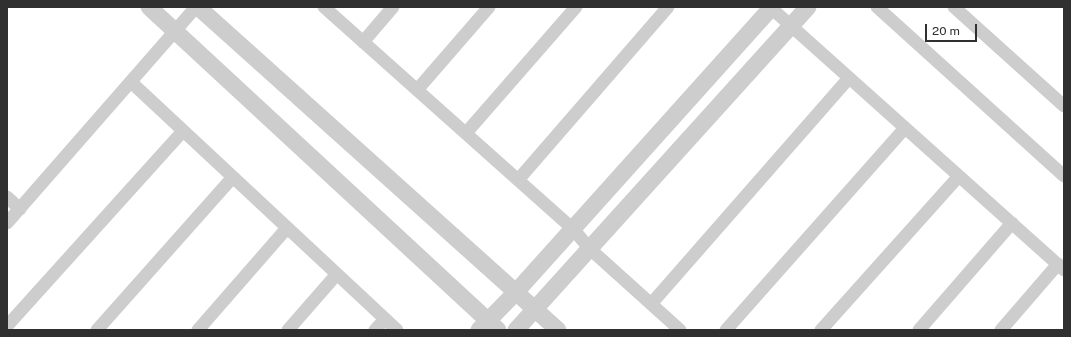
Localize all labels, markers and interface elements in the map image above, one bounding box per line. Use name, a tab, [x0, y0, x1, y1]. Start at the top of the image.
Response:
scale bar	[927, 16, 979, 42]
text: 20 m	[932, 24, 960, 38]

